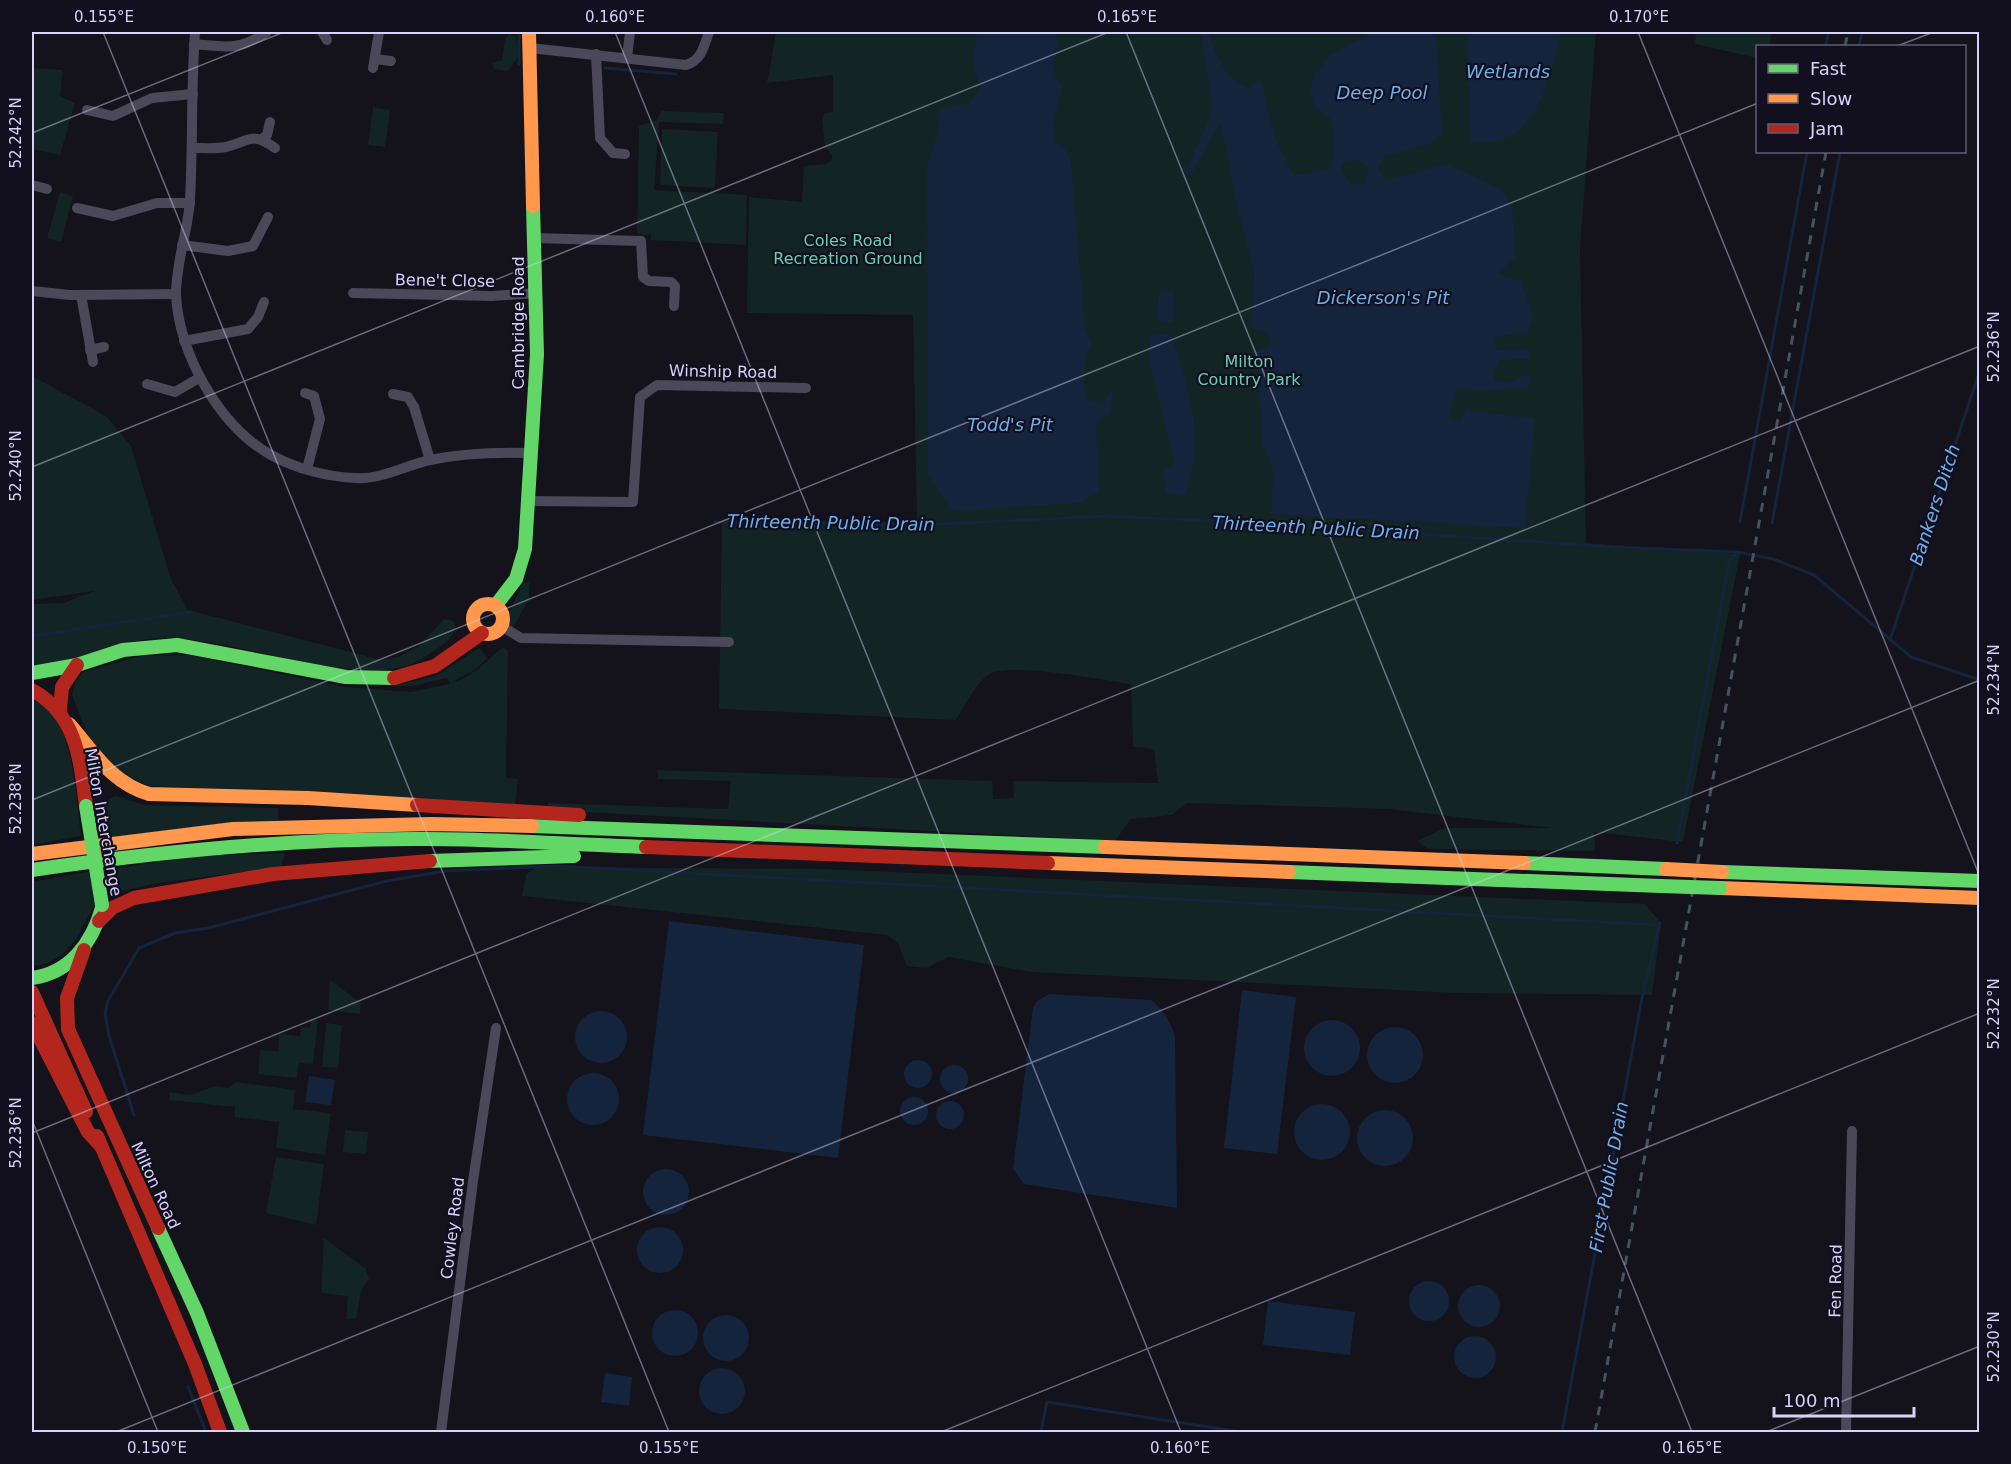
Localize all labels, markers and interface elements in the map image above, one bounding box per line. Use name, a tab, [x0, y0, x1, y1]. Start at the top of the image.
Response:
text: 0.155°E	[74, 8, 134, 26]
text: 0.160°E	[585, 8, 645, 26]
text: 0.165°E	[1097, 8, 1157, 26]
text: 0.170°E	[1609, 8, 1669, 26]
legend	[1756, 45, 1966, 153]
text: Fast	[1810, 58, 1846, 79]
water label: Wetlands	[1466, 61, 1550, 82]
water label: Deep Pool	[1336, 82, 1428, 103]
text: Slow	[1810, 88, 1852, 109]
text: 52.242°N	[7, 97, 25, 169]
text: Jam	[1809, 118, 1844, 139]
park label: Coles Road Recreation Ground	[773, 231, 923, 268]
street label: Cambridge Road	[509, 256, 528, 390]
street label: Bene't Close	[395, 270, 495, 291]
water label: Dickerson's Pit	[1317, 287, 1450, 308]
text: 52.236°N	[1985, 311, 2003, 383]
park label: Milton Country Park	[1197, 352, 1301, 389]
street label: Winship Road	[669, 361, 777, 382]
water label: Todd's Pit	[967, 414, 1054, 435]
text: 52.240°N	[7, 430, 25, 502]
water label: Bankers Ditch	[1905, 442, 1964, 568]
water label: Thirteenth Public Drain	[727, 510, 935, 535]
water label: Thirteenth Public Drain	[1212, 512, 1420, 543]
text: 52.234°N	[1985, 644, 2003, 716]
street label: Milton Interchange	[81, 747, 126, 898]
text: 52.238°N	[7, 763, 25, 835]
text: 52.232°N	[1985, 978, 2003, 1050]
text: 52.236°N	[7, 1097, 25, 1169]
water label: First Public Drain	[1585, 1100, 1632, 1254]
street label: Milton Road	[127, 1139, 184, 1232]
street label: Cowley Road	[437, 1176, 468, 1280]
street label: Fen Road	[1825, 1244, 1846, 1318]
text: 52.230°N	[1985, 1311, 2003, 1383]
scale bar	[1774, 1380, 1914, 1418]
text: 100 m	[1783, 1390, 1841, 1411]
text: 0.150°E	[127, 1439, 187, 1457]
text: 0.155°E	[639, 1439, 699, 1457]
text: 0.160°E	[1150, 1439, 1210, 1457]
text: 0.165°E	[1662, 1439, 1722, 1457]

